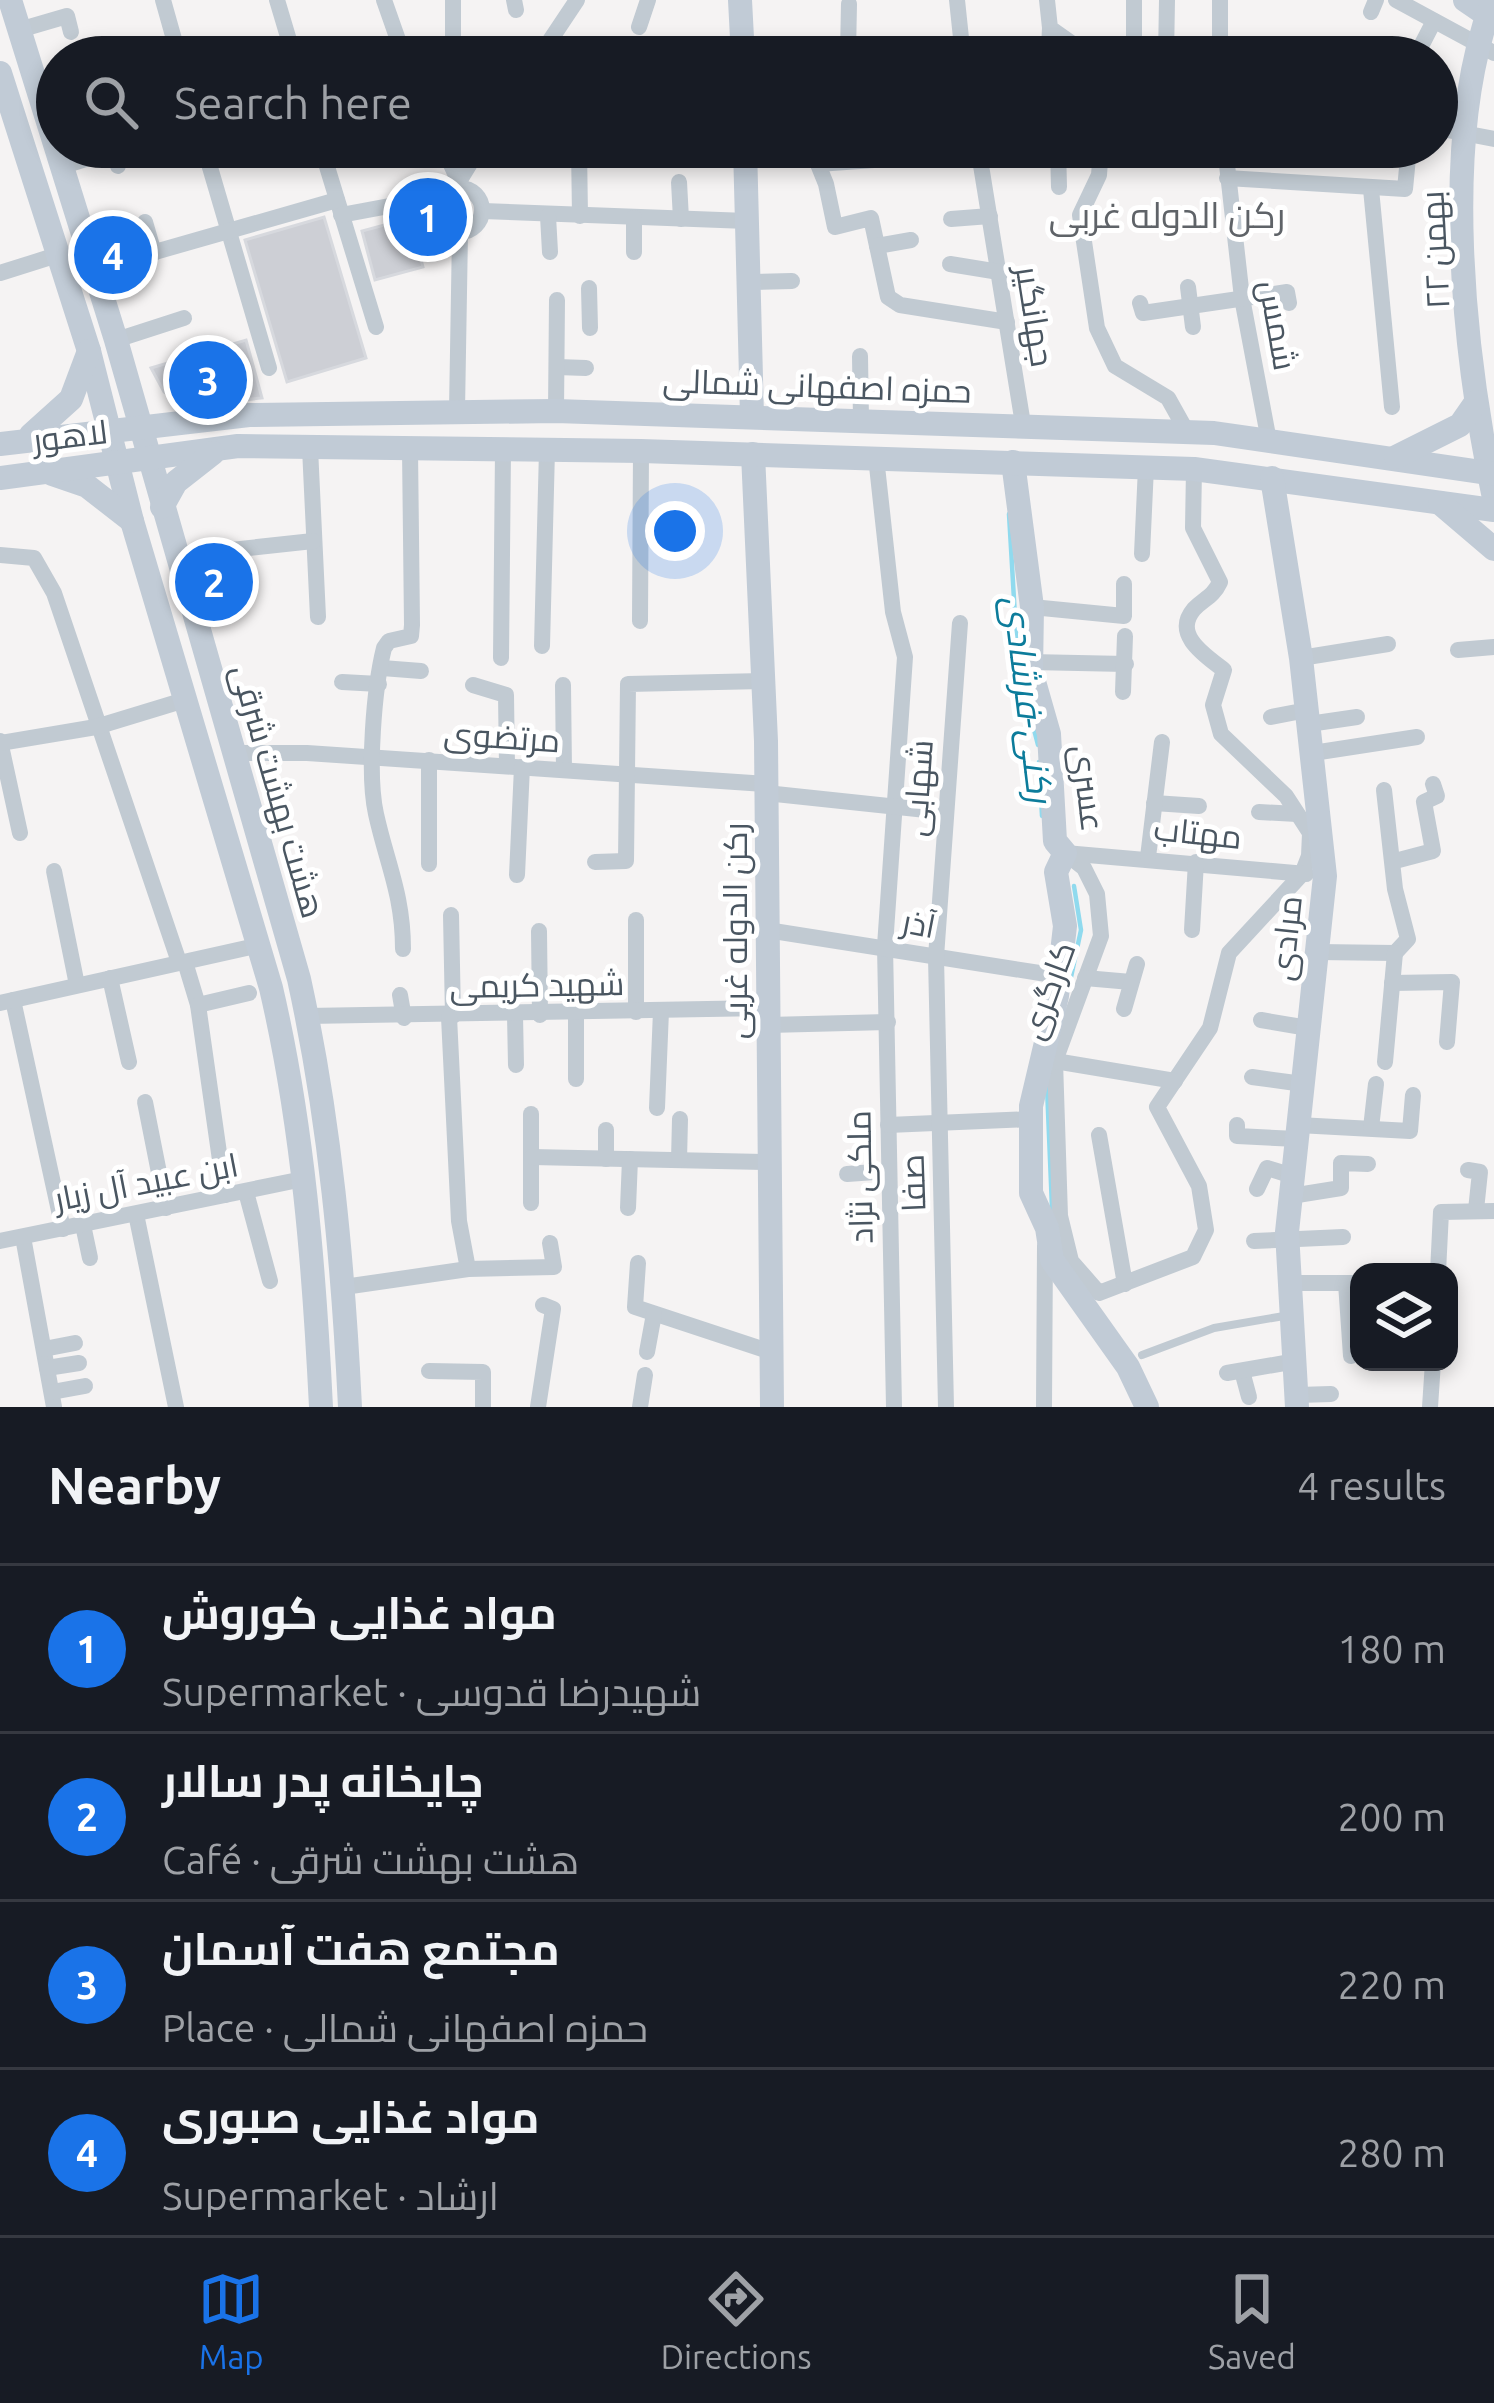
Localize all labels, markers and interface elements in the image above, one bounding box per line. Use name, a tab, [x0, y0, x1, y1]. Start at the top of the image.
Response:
search box	[36, 36, 1458, 168]
icon: search	[78, 69, 144, 135]
text: Search here	[174, 77, 412, 128]
pin: 1	[389, 172, 467, 262]
street label: ۲۲ بهمن	[1412, 190, 1459, 310]
district label: رکن الدوله غربی	[1049, 194, 1285, 237]
pin: 4	[74, 210, 152, 300]
street label: جهانگیر	[1007, 261, 1062, 369]
street label: شمس	[1250, 277, 1305, 373]
pin: 3	[169, 335, 247, 425]
street label: حمزه اصفهانی شمالی	[662, 361, 972, 412]
street label: لاهور	[28, 412, 110, 460]
your location	[645, 501, 705, 561]
pin: 2	[175, 537, 253, 627]
water label: رکنی-فرشادی	[994, 593, 1062, 807]
street label: هشت بهشت شرقی	[222, 660, 333, 923]
street label: مرتضوی	[442, 713, 561, 761]
street label: شهابی	[895, 738, 942, 838]
street label: عسری	[1063, 743, 1113, 834]
street label: مهتاب	[1152, 809, 1244, 857]
street label: رکن الدوله غربی	[716, 823, 756, 1039]
street label: مرادی	[1262, 894, 1310, 983]
street label: آذر	[897, 901, 939, 945]
street label: کارگری	[1012, 936, 1084, 1044]
street label: شهید کریمی	[449, 964, 625, 1007]
street label: ملکی نژاد	[839, 1110, 882, 1244]
street label: ابن عبید آل زیار	[49, 1145, 242, 1220]
street label: صفا	[893, 1153, 931, 1213]
map controls	[1350, 1263, 1458, 1371]
button: layers	[1350, 1263, 1458, 1371]
text: Nearby	[48, 1456, 221, 1514]
text: 4 results	[1297, 1464, 1446, 1507]
text: مواد غذایی کوروش	[162, 1587, 557, 1638]
text: 1	[76, 1627, 98, 1670]
text: 180 m	[1337, 1627, 1446, 1670]
text: Supermarket · شهیدرضا قدوسی	[162, 1670, 701, 1713]
text: چایخانه پدر سالار	[162, 1755, 484, 1806]
text: 2	[76, 1795, 98, 1838]
text: 200 m	[1337, 1795, 1446, 1838]
text: Café · هشت بهشت شرقی	[162, 1838, 579, 1881]
text: مجتمع هفت آسمان	[162, 1923, 560, 1974]
text: 3	[76, 1963, 98, 2006]
text: 220 m	[1337, 1963, 1446, 2006]
text: Place · حمزه اصفهانی شمالی	[162, 2006, 648, 2049]
text: مواد غذایی صبوری	[162, 2091, 539, 2142]
text: 4	[76, 2131, 98, 2174]
text: 280 m	[1337, 2131, 1446, 2174]
text: Supermarket · ارشاد	[162, 2174, 499, 2217]
tab: Map	[198, 2266, 264, 2375]
tab: Directions	[661, 2266, 811, 2375]
tab: Saved	[1208, 2266, 1296, 2375]

